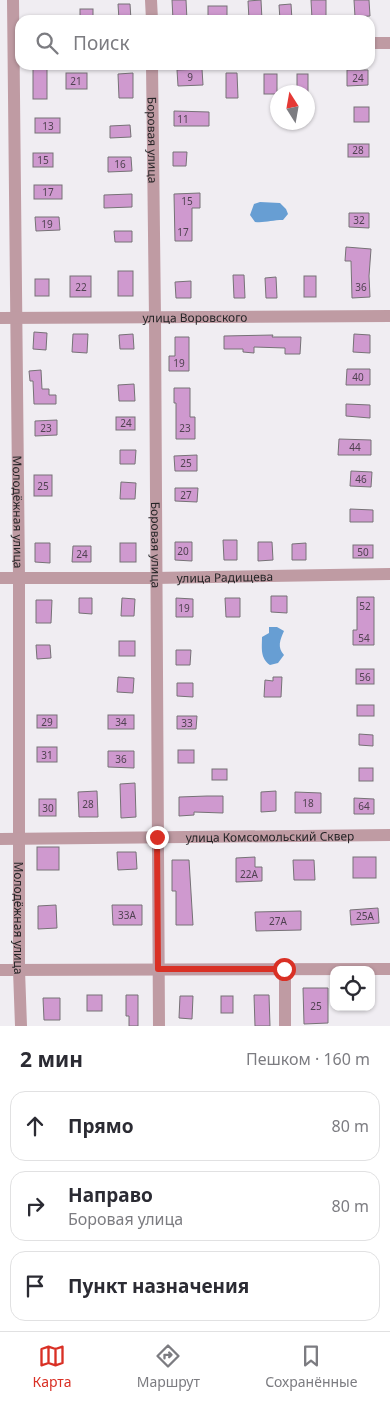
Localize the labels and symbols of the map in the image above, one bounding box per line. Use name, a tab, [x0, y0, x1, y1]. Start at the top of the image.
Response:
house number: 9	[187, 70, 193, 84]
house number: 24	[352, 71, 364, 85]
house number: 21	[70, 74, 82, 88]
north arrow	[270, 85, 315, 130]
street label: Боровая улица	[144, 97, 162, 183]
house number: 11	[177, 112, 189, 126]
house number: 13	[42, 119, 54, 133]
house number: 28	[352, 143, 364, 157]
house number: 15	[37, 153, 49, 167]
house number: 16	[114, 157, 126, 171]
house number: 17	[42, 185, 54, 199]
house number: 15	[181, 194, 193, 208]
house number: 32	[353, 213, 365, 227]
house number: 19	[41, 217, 53, 231]
house number: 17	[177, 225, 189, 239]
house number: 22	[75, 280, 87, 294]
house number: 36	[355, 280, 367, 294]
street label: улица Воровского	[143, 308, 247, 326]
house number: 19	[173, 356, 185, 370]
house number: 40	[352, 370, 364, 384]
house number: 24	[120, 416, 132, 430]
house number: 23	[40, 421, 52, 435]
house number: 23	[179, 421, 191, 435]
house number: 44	[349, 440, 361, 454]
street label: Молодёжная улица	[9, 455, 27, 569]
house number: 25	[180, 456, 192, 470]
house number: 46	[355, 472, 367, 486]
house number: 25	[37, 479, 49, 493]
house number: 27	[180, 488, 192, 502]
street label: Боровая улица	[148, 502, 165, 588]
house number: 20	[177, 544, 189, 558]
house number: 50	[357, 545, 369, 559]
house number: 24	[76, 547, 88, 561]
street label: улица Радищева	[177, 567, 273, 586]
house number: 52	[359, 599, 371, 613]
house number: 19	[178, 601, 190, 615]
house number: 54	[358, 631, 370, 645]
house number: 56	[359, 670, 371, 684]
house number: 29	[41, 715, 53, 729]
house number: 34	[115, 715, 127, 729]
house number: 33	[181, 716, 193, 730]
house number: 31	[41, 748, 53, 762]
house number: 36	[115, 752, 127, 766]
house number: 18	[302, 796, 314, 810]
house number: 28	[82, 797, 94, 811]
house number: 64	[358, 799, 370, 813]
house number: 30	[42, 801, 54, 815]
route end	[146, 826, 169, 849]
street label: улица Комсомольский Сквер	[186, 827, 354, 846]
street label: Молодёжная улица	[10, 861, 28, 975]
house number: 22А	[240, 867, 259, 881]
house number: 33А	[118, 908, 137, 922]
house number: 25А	[356, 909, 375, 923]
house number: 27А	[269, 914, 288, 928]
route start	[273, 958, 296, 981]
house number: 25	[310, 999, 322, 1013]

